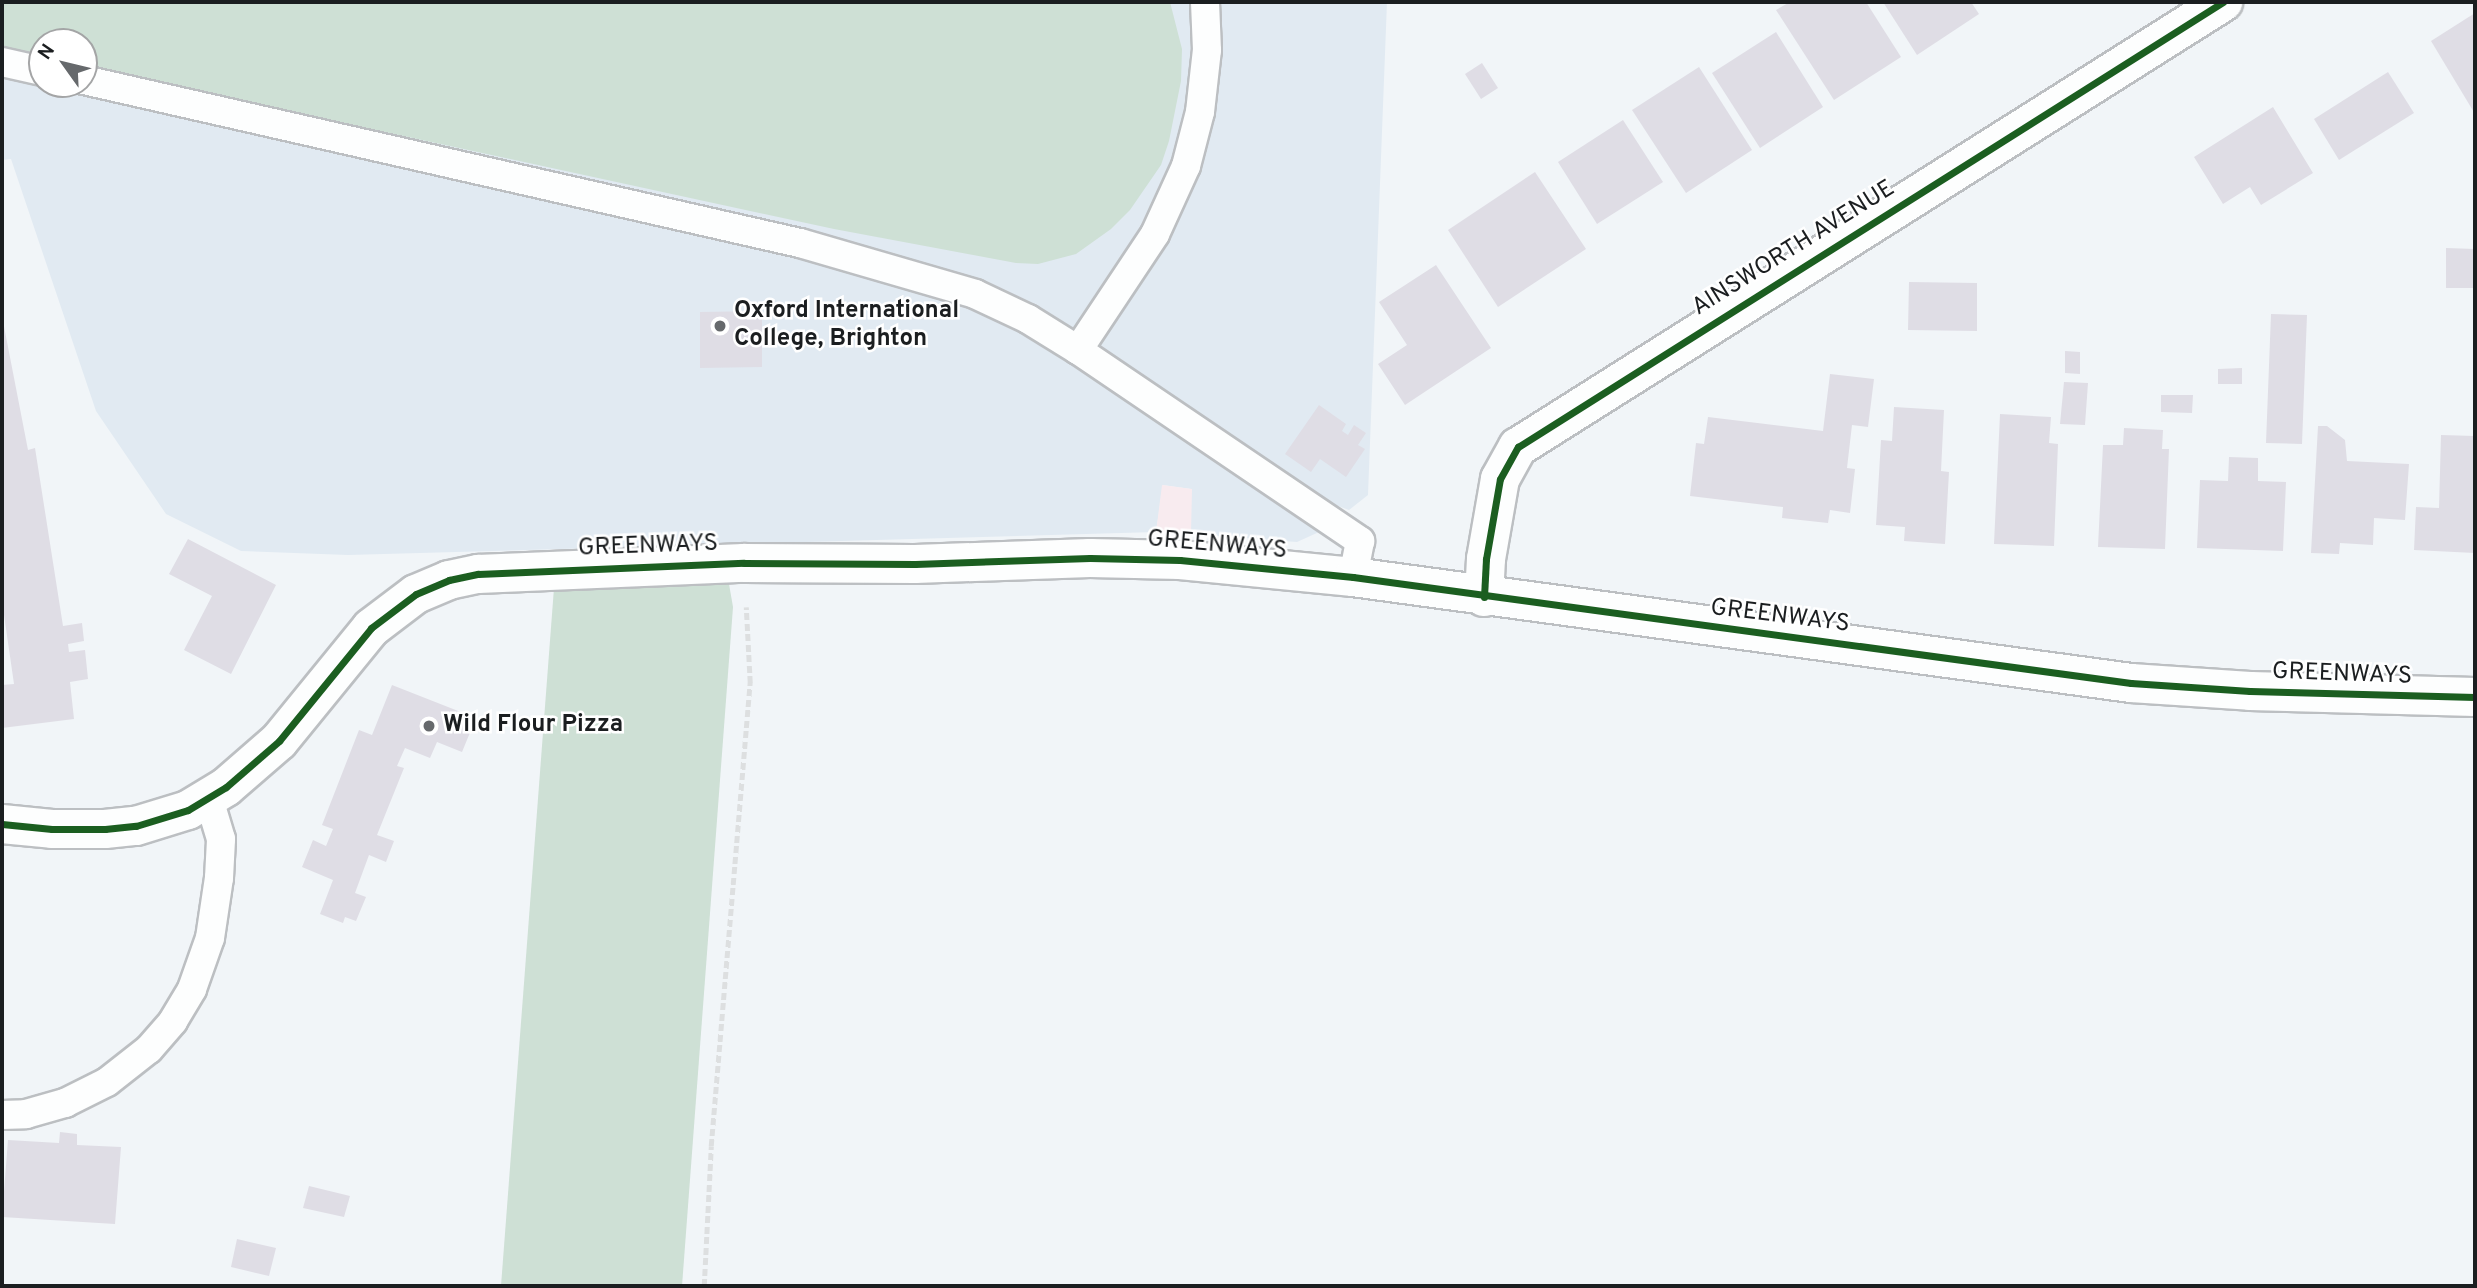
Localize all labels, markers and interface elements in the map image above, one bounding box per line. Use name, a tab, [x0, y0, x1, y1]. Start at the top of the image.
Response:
north arrow	[28, 28, 98, 98]
text: N	[33, 40, 61, 65]
street label: AINSWORTH AVENUE	[1687, 175, 1901, 323]
place label: Oxford International College, Brighton	[734, 298, 959, 354]
marker: Oxford International College, Brighton	[712, 318, 728, 334]
street label: GREENWAYS	[1146, 526, 1288, 566]
street label: GREENWAYS	[578, 530, 718, 564]
street label: GREENWAYS	[1709, 594, 1851, 640]
street label: GREENWAYS	[2272, 658, 2412, 692]
place label: Wild Flour Pizza	[443, 712, 623, 740]
marker: Wild Flour Pizza	[421, 718, 437, 734]

